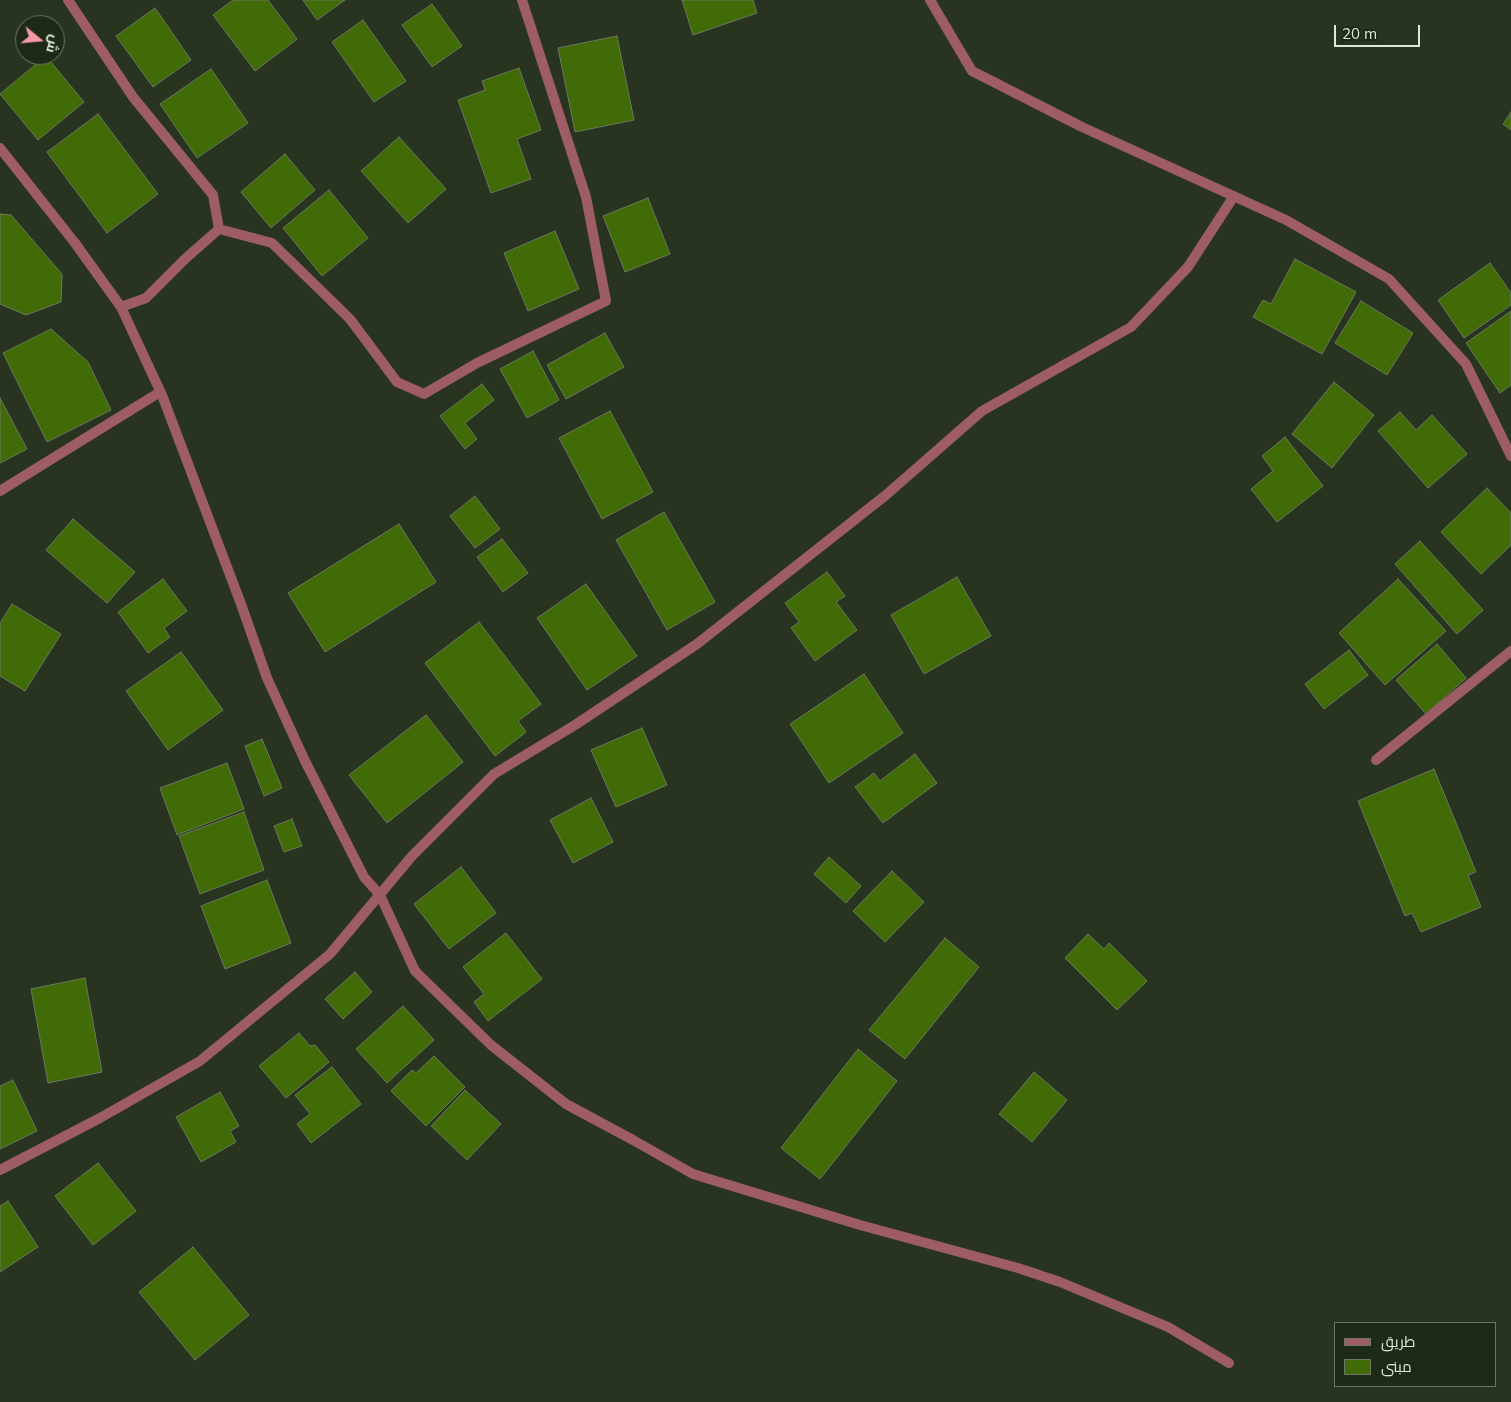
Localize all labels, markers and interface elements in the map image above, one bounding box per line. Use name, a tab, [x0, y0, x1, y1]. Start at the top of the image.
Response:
north arrow	[15, 15, 65, 65]
scale bar	[1336, 15, 1422, 47]
text: 20 m	[1342, 24, 1377, 43]
text: ش	[42, 33, 65, 55]
legend	[1334, 1322, 1496, 1387]
text: طريق	[1381, 1332, 1415, 1351]
text: مبنى	[1381, 1357, 1412, 1376]

